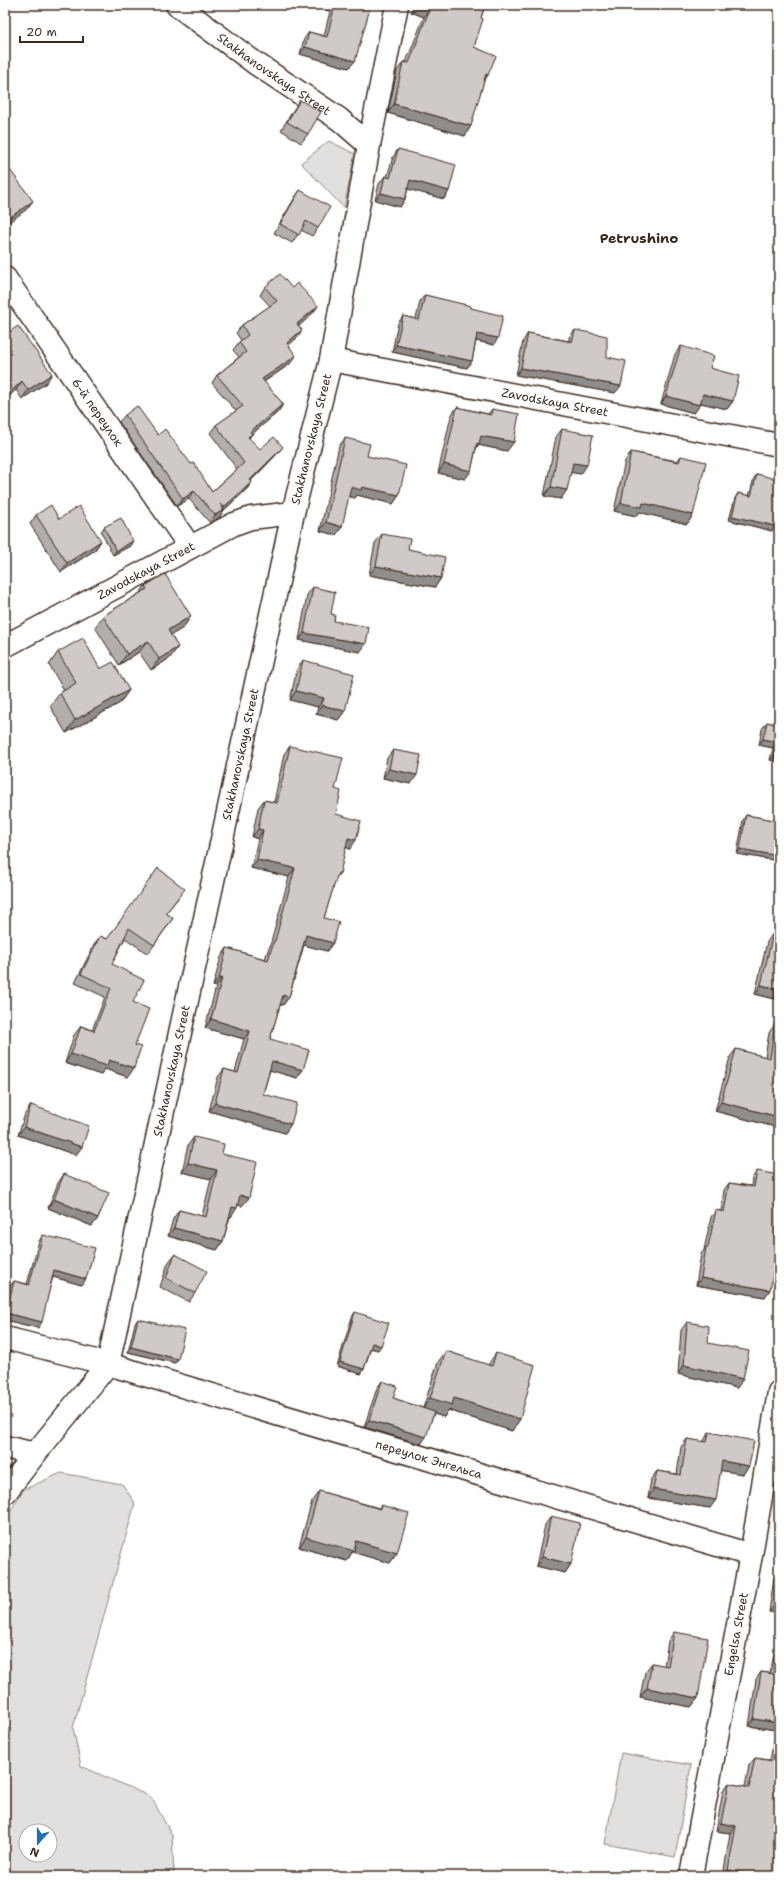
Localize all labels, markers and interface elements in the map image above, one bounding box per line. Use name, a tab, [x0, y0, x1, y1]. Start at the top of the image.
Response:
scale bar	[20, 18, 83, 44]
text: 20 m	[26, 24, 57, 40]
street label: Stakhanovskaya Street	[214, 29, 334, 119]
district label: Petrushino	[600, 229, 678, 247]
street label: Stakhanovskaya Street	[287, 372, 335, 506]
street label: 6-й переулок	[68, 375, 127, 450]
street label: Zavodskaya Street	[500, 385, 610, 420]
street label: Zavodskaya Street	[95, 538, 198, 603]
street label: Stakhanovskaya Street	[218, 687, 263, 822]
street label: Stakhanovskaya Street	[150, 1004, 194, 1138]
street label: переулок Энгельса	[374, 1436, 485, 1483]
street label: Engelsa Street	[721, 1591, 752, 1677]
north arrow	[18, 1823, 58, 1863]
text: N	[28, 1843, 41, 1860]

